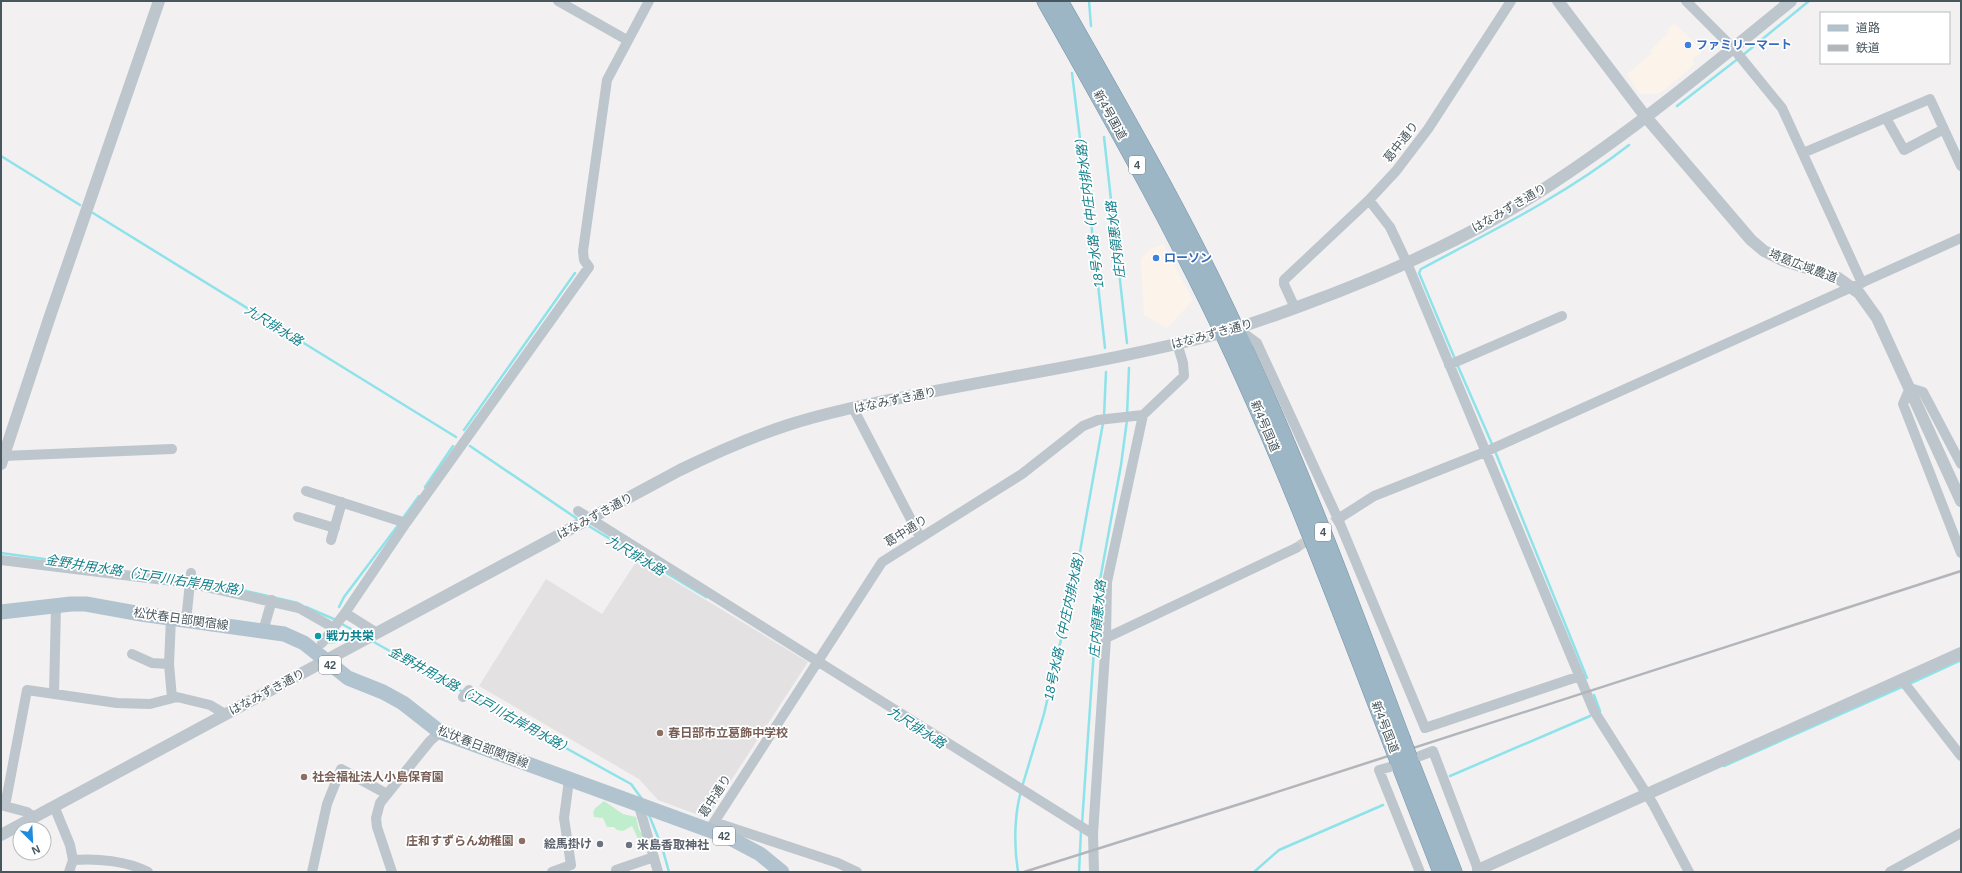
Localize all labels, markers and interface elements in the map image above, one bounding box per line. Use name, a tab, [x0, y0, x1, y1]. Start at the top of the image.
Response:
legend	[1820, 12, 1950, 64]
text: 道路	[1856, 21, 1880, 35]
place label: ファミリーマート	[1696, 38, 1792, 52]
marker: ファミリーマート	[1683, 40, 1693, 50]
text: 鉄道	[1856, 41, 1880, 55]
street label: 新4号国道	[1091, 88, 1129, 142]
street label: 葛中通り	[1381, 119, 1421, 165]
water label: 18号水路（中庄内排水路）	[1072, 131, 1107, 289]
road number: 4	[1129, 156, 1145, 174]
street label: はなみずき通り	[1469, 181, 1549, 235]
water label: 庄内領悪水路	[1103, 199, 1128, 280]
street label: 埼葛広域農道	[1767, 247, 1839, 285]
place label: ローソン	[1164, 251, 1212, 265]
marker: ローソン	[1151, 253, 1161, 263]
water label: 九尺排水路	[242, 302, 306, 350]
street label: はなみずき通り	[1170, 316, 1254, 352]
street label: はなみずき通り	[852, 384, 938, 416]
street label: 新4号国道	[1248, 398, 1282, 454]
street label: はなみずき通り	[555, 490, 635, 542]
street label: 葛中通り	[882, 512, 930, 550]
road number: 4	[1315, 523, 1331, 541]
water label: 九尺排水路	[604, 532, 668, 579]
water label: 18号水路（中庄内排水路）	[1041, 545, 1088, 702]
water label: 金野井用水路（江戸川右岸用水路）	[44, 552, 252, 599]
water label: 庄内領悪水路	[1087, 579, 1108, 659]
street label: 松伏春日部関宿線	[132, 605, 230, 633]
place label: 戦力共栄	[326, 629, 374, 643]
marker: 戦力共栄	[313, 631, 323, 641]
water label: 金野井用水路（江戸川右岸用水路）	[386, 643, 575, 757]
road number: 42	[319, 656, 341, 674]
street label: はなみずき通り	[227, 666, 307, 718]
street label: 新4号国道	[1369, 699, 1401, 755]
water label: 九尺排水路	[885, 703, 949, 752]
street label: 松伏春日部関宿線	[436, 723, 530, 771]
place label: 春日部市立葛飾中学校	[668, 726, 788, 740]
marker: 春日部市立葛飾中学校	[655, 728, 665, 738]
place label: 社会福祉法人小島保育園	[312, 770, 444, 784]
marker: 社会福祉法人小島保育園	[299, 772, 309, 782]
street label: 葛中通り	[696, 772, 734, 820]
north arrow	[12, 821, 52, 861]
road number: 42	[713, 827, 735, 845]
place label: 庄和すずらん幼稚園	[406, 834, 514, 848]
marker: 庄和すずらん幼稚園	[517, 836, 527, 846]
place label: 絵馬掛け	[544, 837, 592, 851]
place label: 米島香取神社	[637, 838, 709, 852]
marker: 絵馬掛け	[595, 839, 605, 849]
marker: 米島香取神社	[624, 840, 634, 850]
text: N	[30, 843, 42, 857]

